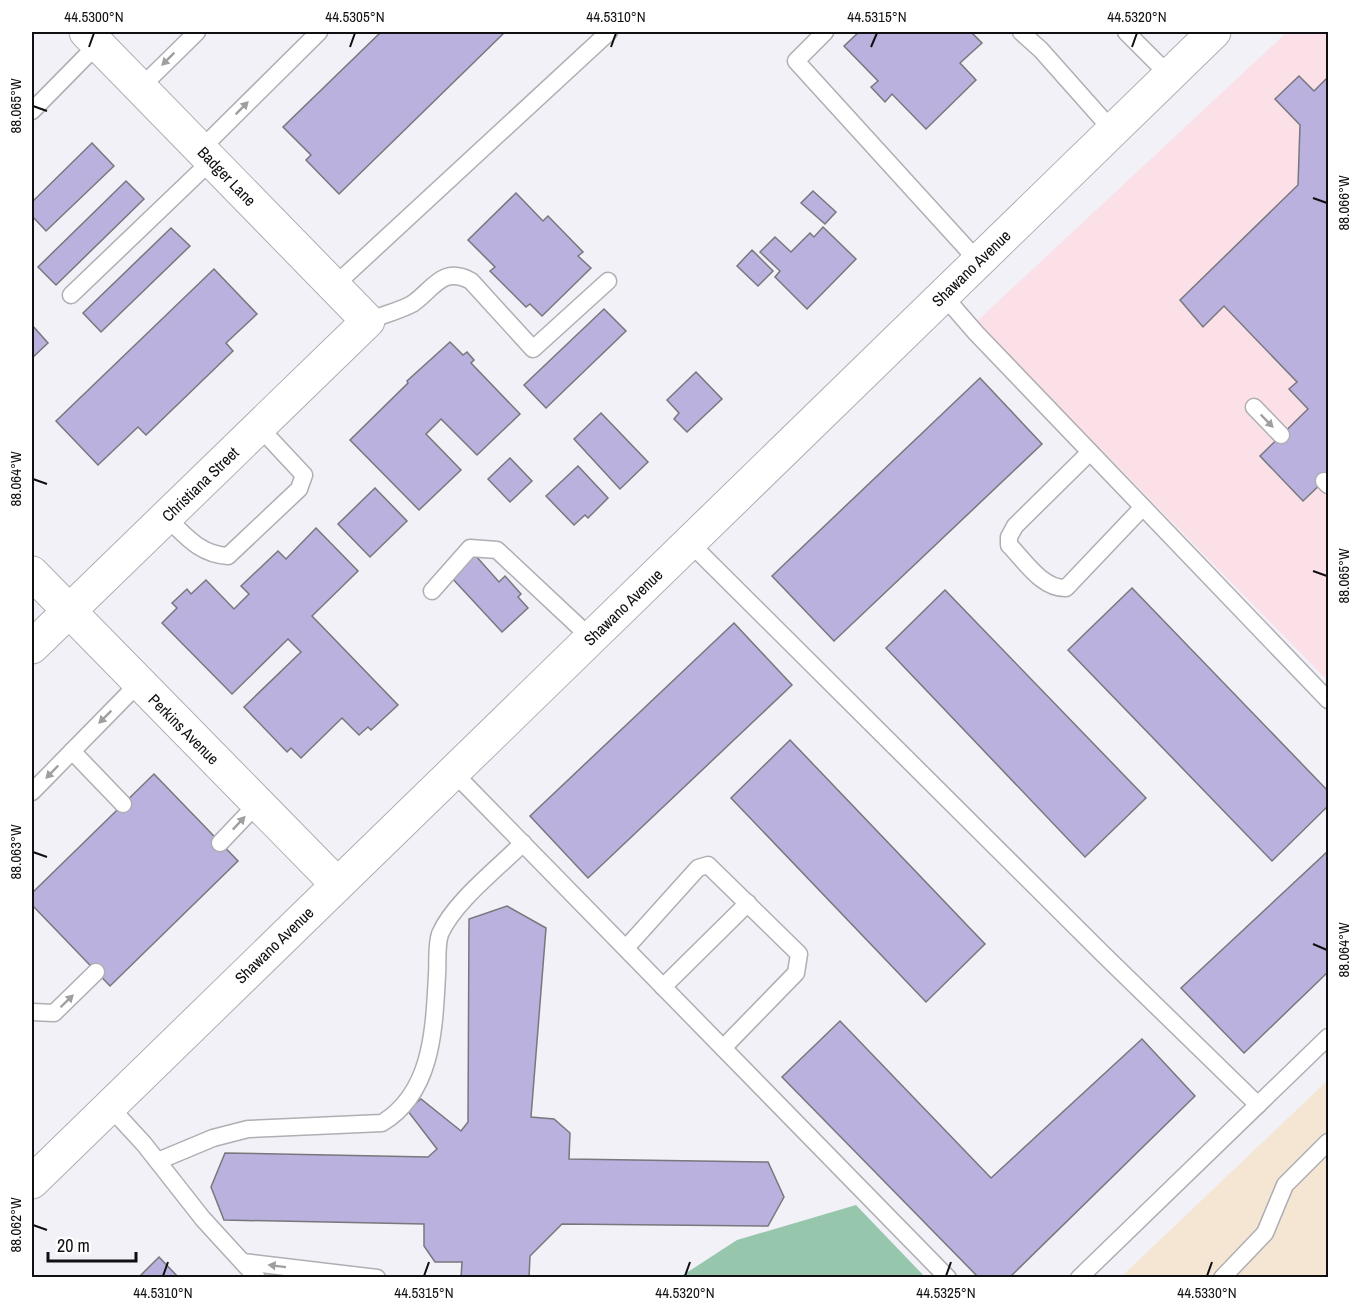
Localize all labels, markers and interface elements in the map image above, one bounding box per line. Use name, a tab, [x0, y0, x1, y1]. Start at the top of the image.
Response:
text: 44.5300°N	[64, 6, 124, 27]
text: 44.5305°N	[325, 6, 385, 27]
text: 44.5310°N	[586, 6, 646, 27]
text: 44.5315°N	[847, 6, 907, 27]
text: 44.5320°N	[1107, 6, 1167, 27]
one-way arrow	[162, 51, 176, 65]
text: 88.065°W	[5, 78, 26, 134]
one-way arrow	[235, 102, 249, 116]
street label: Badger Lane	[193, 141, 261, 211]
text: 88.066°W	[1333, 175, 1354, 231]
street label: Shawano Avenue	[927, 225, 1015, 311]
one-way arrow	[1260, 414, 1274, 428]
street label: Christiana Street	[157, 441, 244, 526]
text: 88.064°W	[5, 451, 26, 507]
text: 88.065°W	[1333, 548, 1354, 604]
street label: Shawano Avenue	[579, 564, 667, 650]
street label: Perkins Avenue	[144, 689, 224, 769]
one-way arrow	[99, 709, 113, 723]
one-way arrow	[45, 764, 59, 778]
one-way arrow	[232, 816, 245, 831]
text: 88.063°W	[5, 824, 26, 880]
street label: Shawano Avenue	[230, 902, 318, 988]
text: 88.064°W	[1333, 922, 1354, 978]
one-way arrow	[60, 994, 74, 1008]
text: 88.062°W	[5, 1197, 26, 1253]
scale bar	[48, 1225, 136, 1263]
text: 20 m	[57, 1233, 90, 1258]
one-way arrow	[267, 1261, 286, 1270]
text: 44.5310°N	[133, 1282, 193, 1303]
text: 44.5315°N	[394, 1282, 454, 1303]
text: 44.5320°N	[655, 1282, 715, 1303]
text: 44.5325°N	[916, 1282, 976, 1303]
text: 44.5330°N	[1177, 1282, 1237, 1303]

